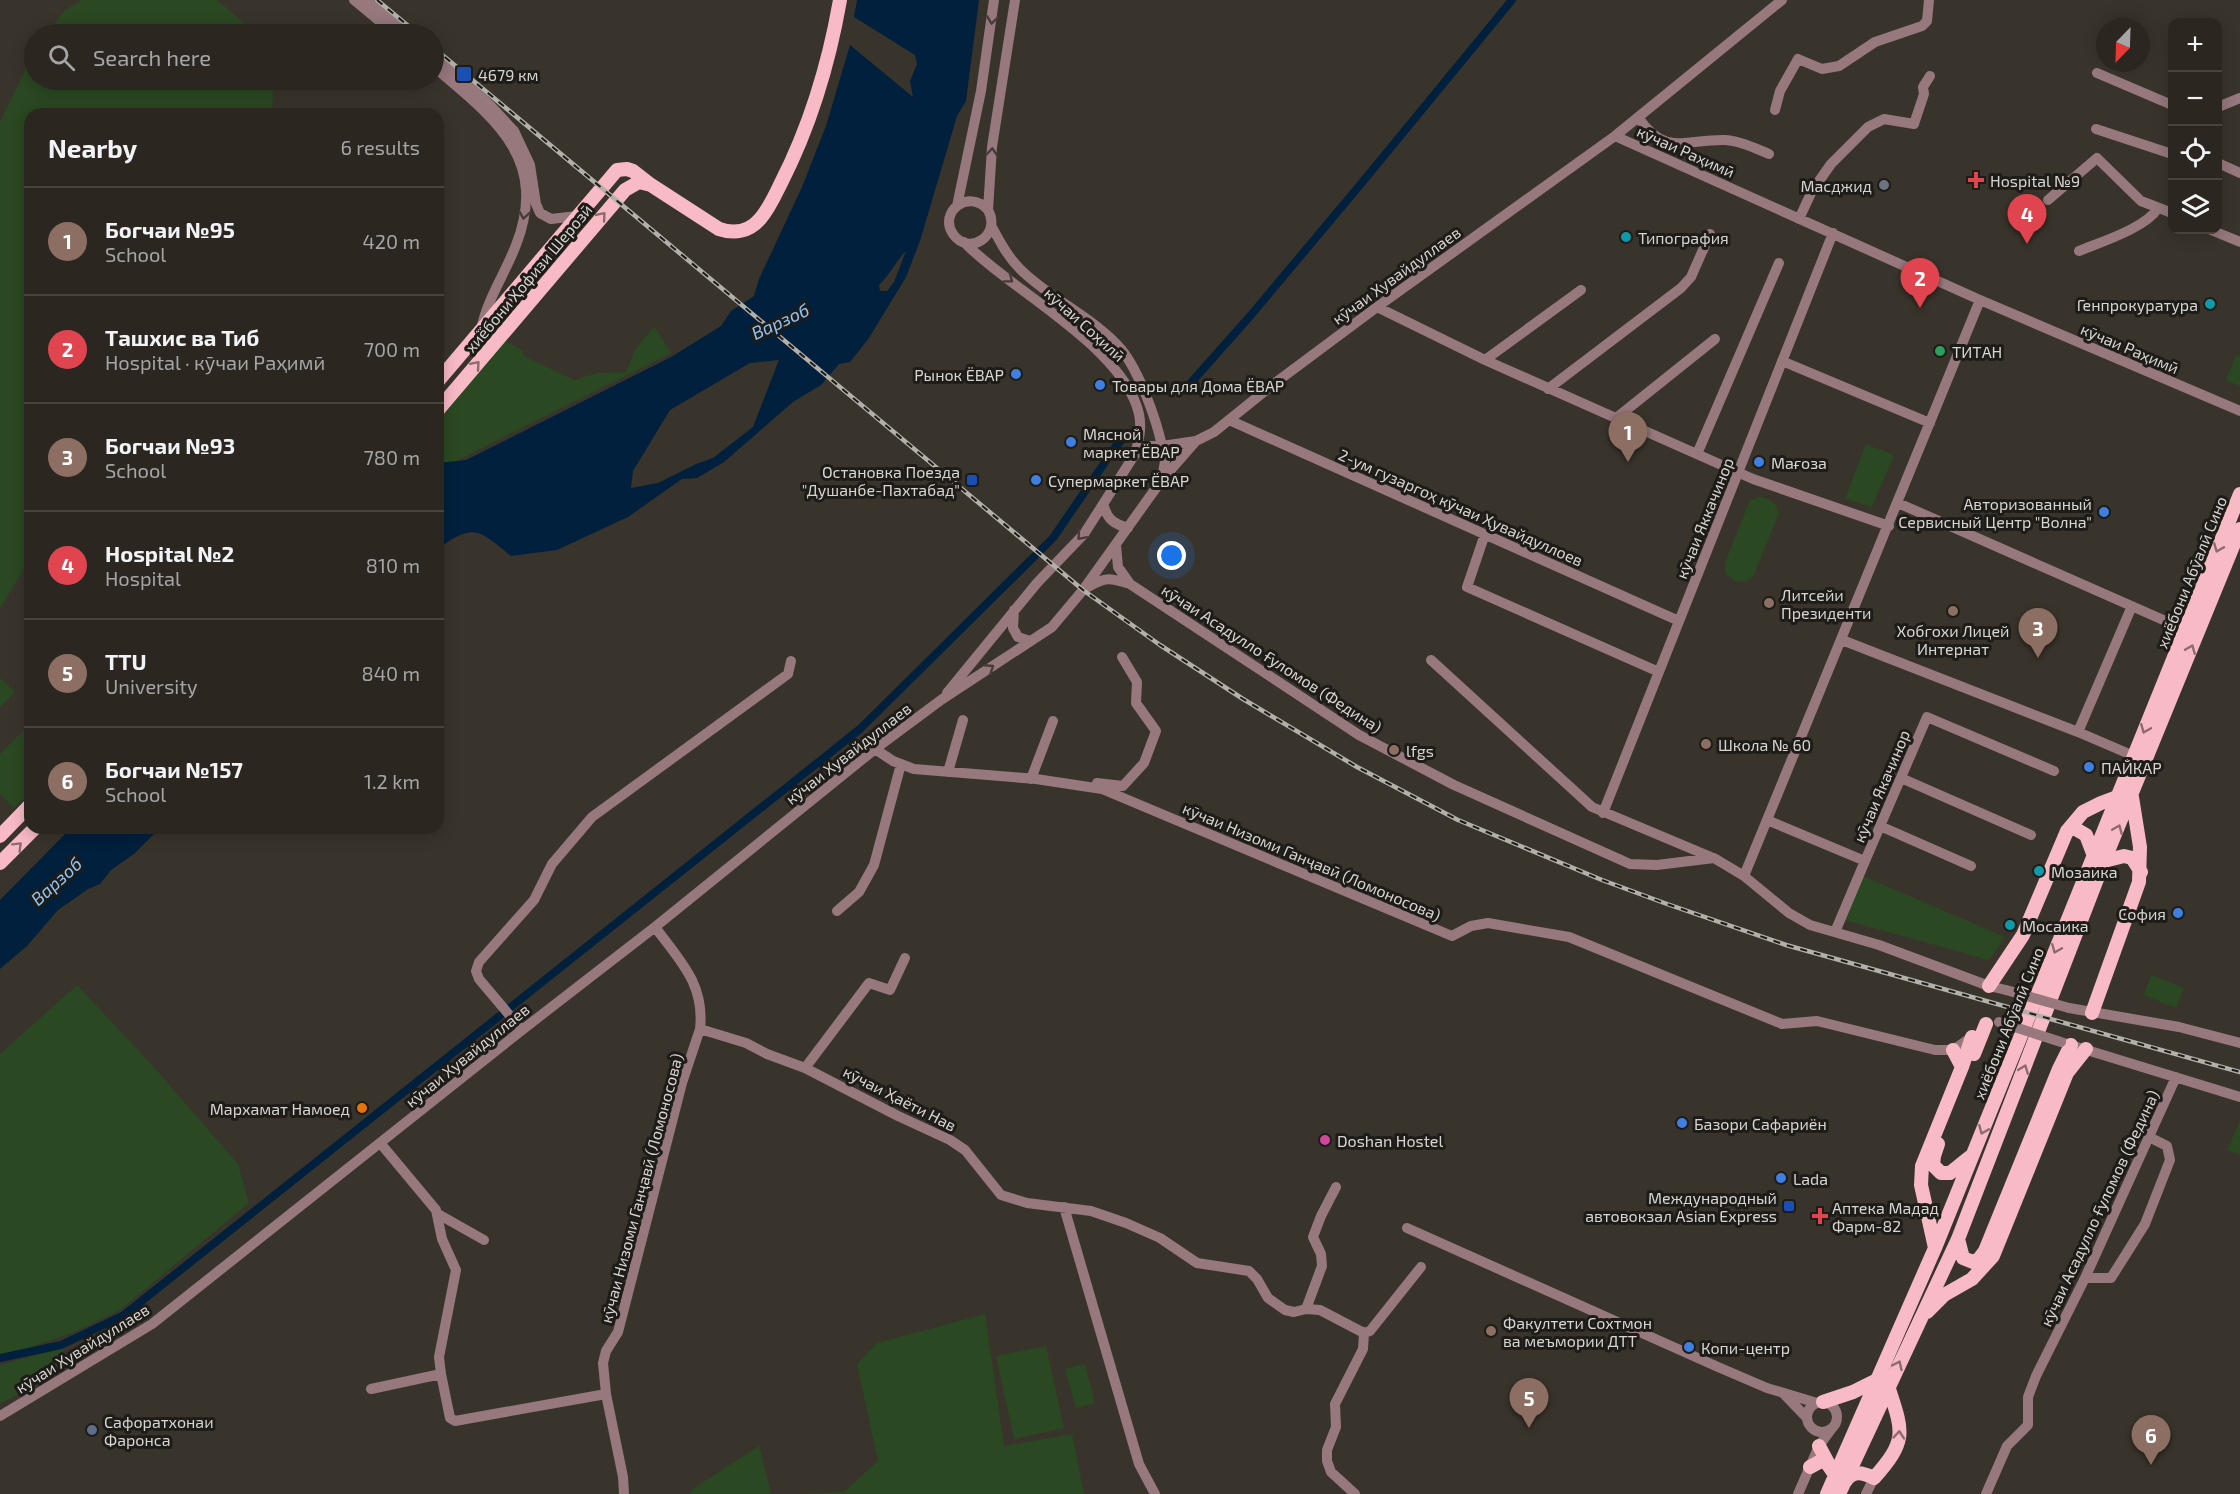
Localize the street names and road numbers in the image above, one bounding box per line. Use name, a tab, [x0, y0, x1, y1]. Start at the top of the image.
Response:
street label: кӯчаи Раҳимӣ	[1634, 121, 1738, 182]
street label: хиёбони Ҳофизи Шерозӣ	[460, 200, 596, 356]
street label: кӯчаи Хувайдуллаев	[1328, 222, 1464, 329]
street label: кӯчаи Соҳилӣ	[1040, 283, 1129, 366]
street label: кӯчаи Раҳимӣ	[2078, 319, 2182, 378]
street label: 2-ум гузаргоҳ кӯчаи Ҳувайдуллоев	[1335, 444, 1586, 571]
street label: кӯчаи Яккачинор	[1671, 455, 1738, 582]
street label: хиёбони Абӯалӣ Сино	[2152, 493, 2231, 651]
street label: кӯчаи Асадулло Ғуломов (Федина)	[1158, 580, 1386, 737]
street label: кӯчаи Хувайдуллаев	[781, 698, 915, 809]
street label: кӯчаи Якачинор	[1849, 727, 1914, 845]
street label: кӯчаи Низоми Ганҷавӣ (Ломоносова)	[1180, 798, 1444, 925]
street label: хиёбони Абӯалӣ Сино	[1969, 944, 2048, 1102]
street label: кӯчаи Хувайдуллаев	[401, 999, 533, 1112]
street label: кӯчаи Низоми Ганҷавӣ (Ломоносова)	[596, 1051, 687, 1325]
street label: кӯчаи Ҳаёти Нав	[840, 1061, 960, 1136]
street label: кӯчаи Асадулло Ғуломов (Федина)	[2036, 1087, 2163, 1330]
street label: кӯчаи Хувайдуллаев	[12, 1299, 153, 1398]

